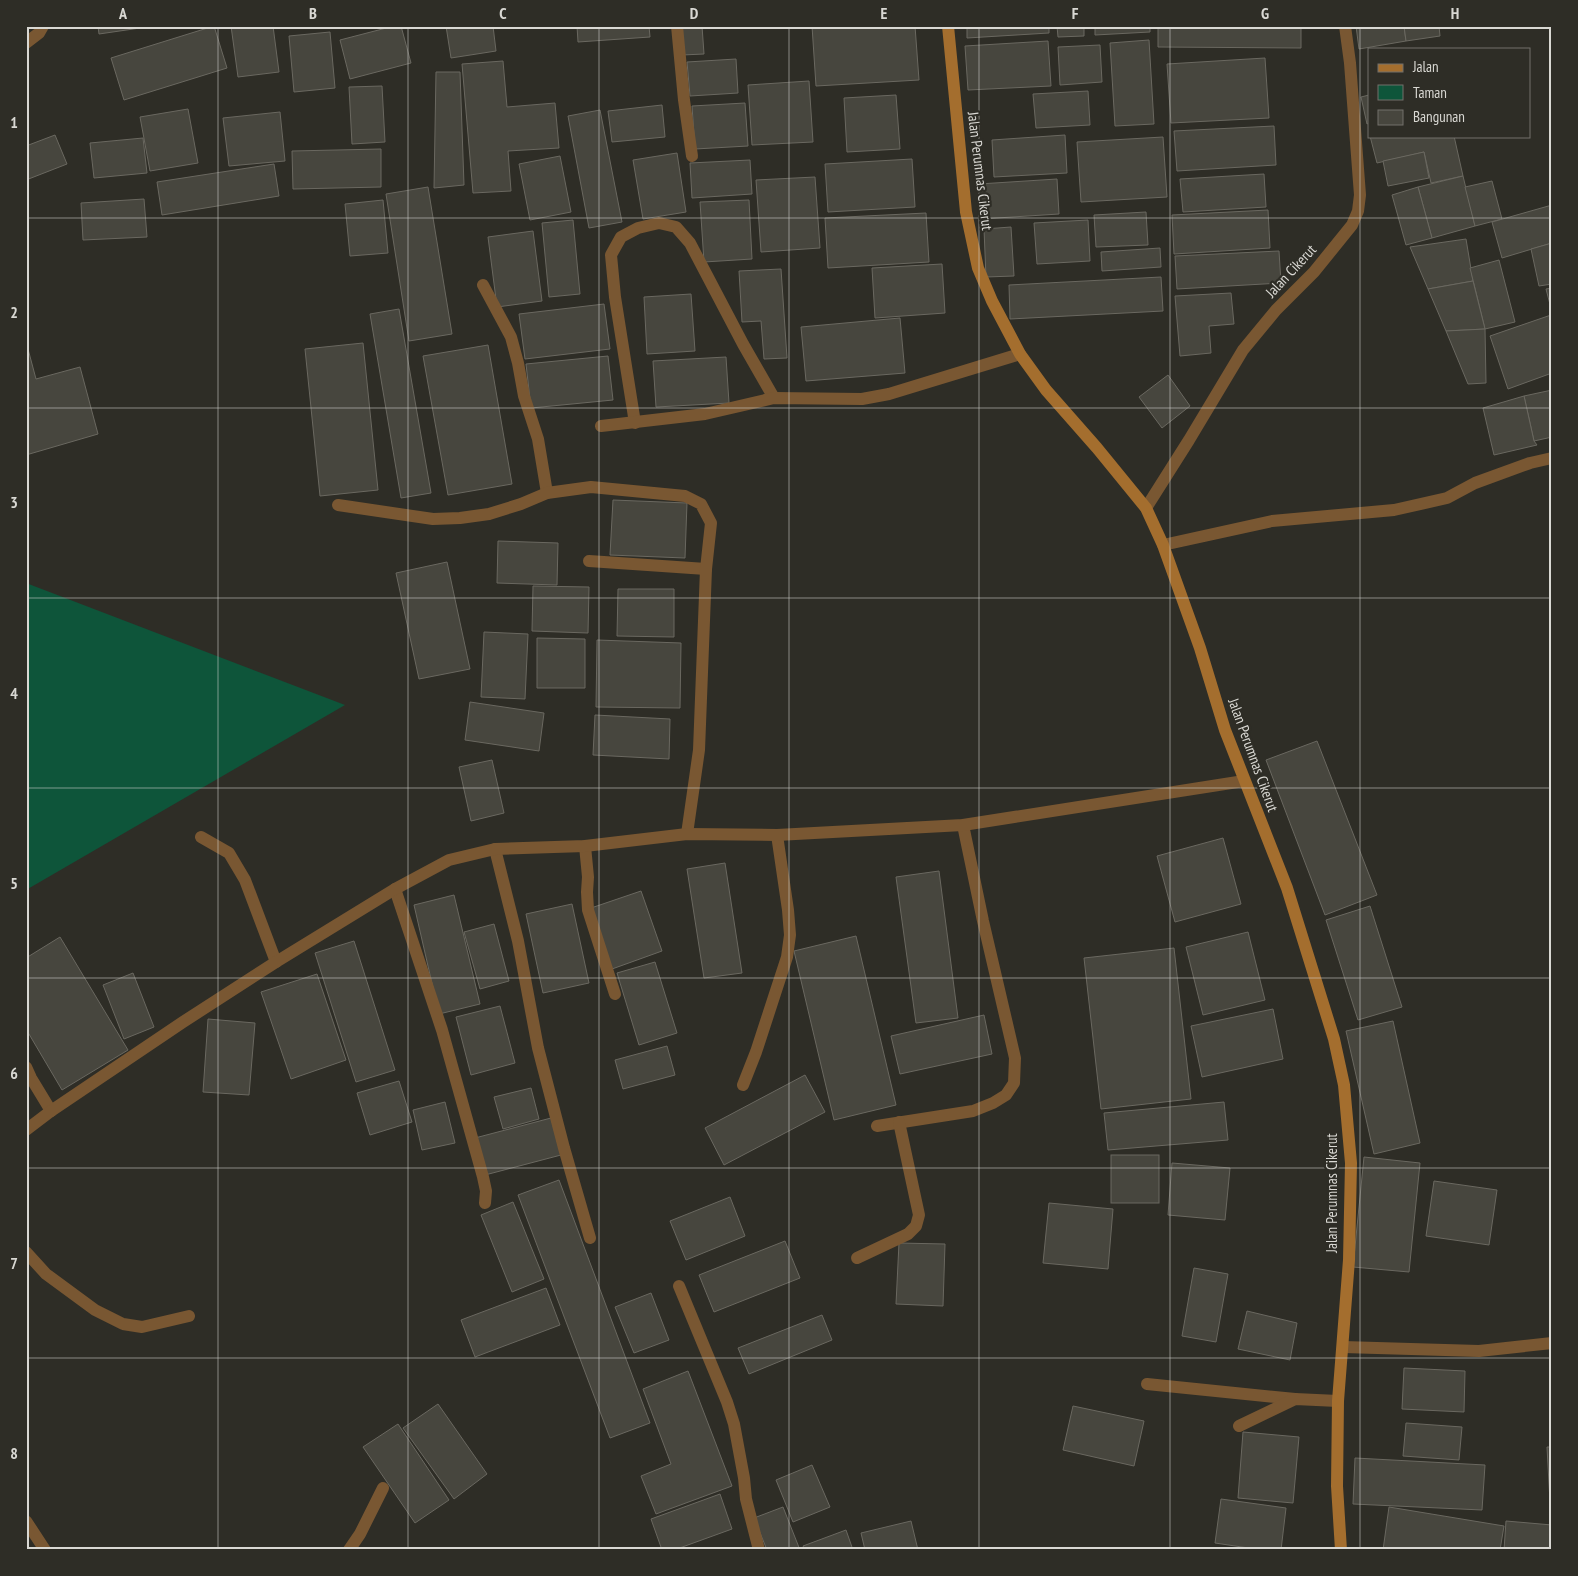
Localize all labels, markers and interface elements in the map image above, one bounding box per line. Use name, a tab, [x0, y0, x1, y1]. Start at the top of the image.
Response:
text: A	[118, 3, 128, 23]
text: B	[309, 3, 317, 23]
text: C	[499, 3, 507, 23]
text: D	[690, 3, 699, 23]
text: E	[881, 3, 888, 23]
text: F	[1072, 3, 1079, 23]
text: G	[1261, 3, 1269, 23]
text: H	[1451, 3, 1459, 23]
legend	[1368, 48, 1530, 138]
text: Jalan	[1412, 57, 1439, 76]
text: Taman	[1413, 83, 1447, 102]
text: Bangunan	[1413, 107, 1465, 126]
street label: Jalan Perumnas Cikerut	[964, 110, 997, 231]
text: 1	[10, 112, 18, 132]
street label: Jalan Cikerut	[1261, 240, 1320, 302]
text: 2	[10, 302, 18, 322]
text: 3	[10, 492, 18, 512]
text: 4	[10, 683, 18, 703]
street label: Jalan Perumnas Cikerut	[1224, 695, 1283, 814]
text: 5	[10, 873, 18, 893]
text: 6	[10, 1063, 18, 1083]
street label: Jalan Perumnas Cikerut	[1322, 1133, 1341, 1254]
text: 7	[10, 1253, 18, 1273]
text: 8	[10, 1443, 18, 1463]

